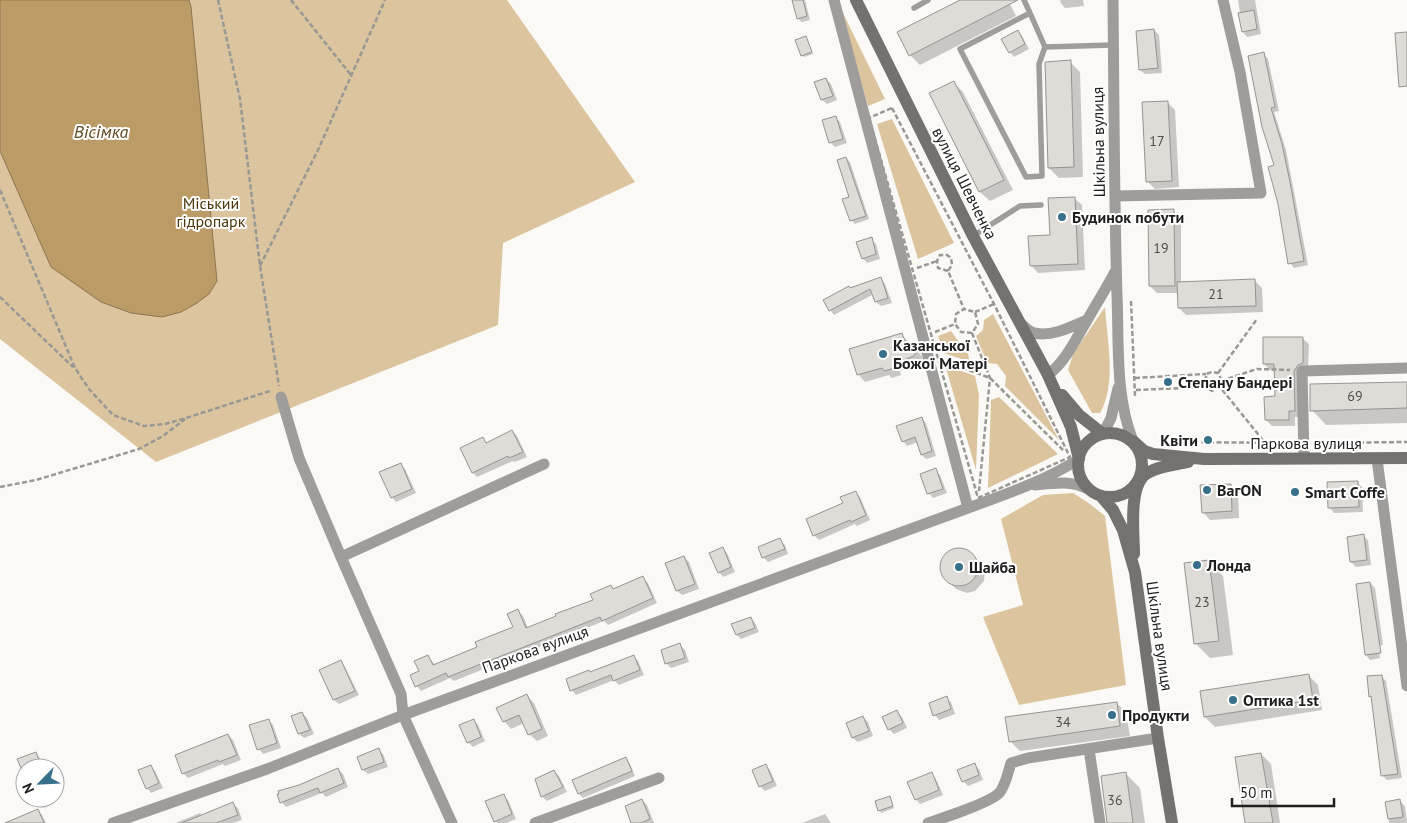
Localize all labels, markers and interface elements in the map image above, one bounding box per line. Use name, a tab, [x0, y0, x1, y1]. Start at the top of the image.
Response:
street label: Шкільна вулиця	[1087, 87, 1109, 197]
water label: Вісімка	[74, 120, 129, 143]
street label: вулиця Шевченка	[928, 124, 1002, 242]
house number: 17	[1149, 132, 1165, 150]
park label: Міський гідропарк	[177, 193, 246, 231]
place label: Будинок побути	[1072, 207, 1184, 227]
marker: Будинок побути	[1056, 211, 1068, 223]
house number: 19	[1153, 239, 1169, 257]
house number: 21	[1208, 285, 1224, 303]
place label: Казанської Божої Матері	[893, 335, 988, 373]
marker: Казанської Божої Матері	[877, 348, 889, 360]
place label: Степану Бандері	[1178, 372, 1292, 392]
marker: Степану Бандері	[1162, 376, 1174, 388]
house number: 69	[1347, 387, 1363, 405]
place label: Квiти	[1160, 430, 1198, 450]
street label: Паркова вулиця	[1250, 433, 1362, 453]
marker: Квiти	[1202, 434, 1214, 446]
place label: ВагON	[1217, 480, 1262, 500]
place label: Smart Coffe	[1305, 482, 1385, 502]
marker: ВагON	[1201, 484, 1213, 496]
marker: Smart Coffe	[1289, 486, 1301, 498]
place label: Лонда	[1206, 555, 1251, 575]
place label: Шайба	[969, 557, 1016, 577]
marker: Лонда	[1191, 559, 1203, 571]
marker: Шайба	[953, 561, 965, 573]
street label: Шкільна вулиця	[1142, 580, 1178, 692]
house number: 23	[1194, 593, 1210, 611]
street label: Паркова вулиця	[479, 620, 591, 678]
place label: Оптика 1st	[1243, 690, 1319, 710]
marker: Оптика 1st	[1227, 694, 1239, 706]
place label: Продукти	[1122, 705, 1189, 725]
marker: Продукти	[1106, 709, 1118, 721]
house number: 34	[1055, 713, 1071, 731]
north arrow	[15, 758, 65, 808]
scale bar	[1232, 776, 1334, 808]
text: N	[18, 780, 38, 796]
text: 50 m	[1240, 783, 1273, 802]
house number: 36	[1107, 791, 1123, 809]

